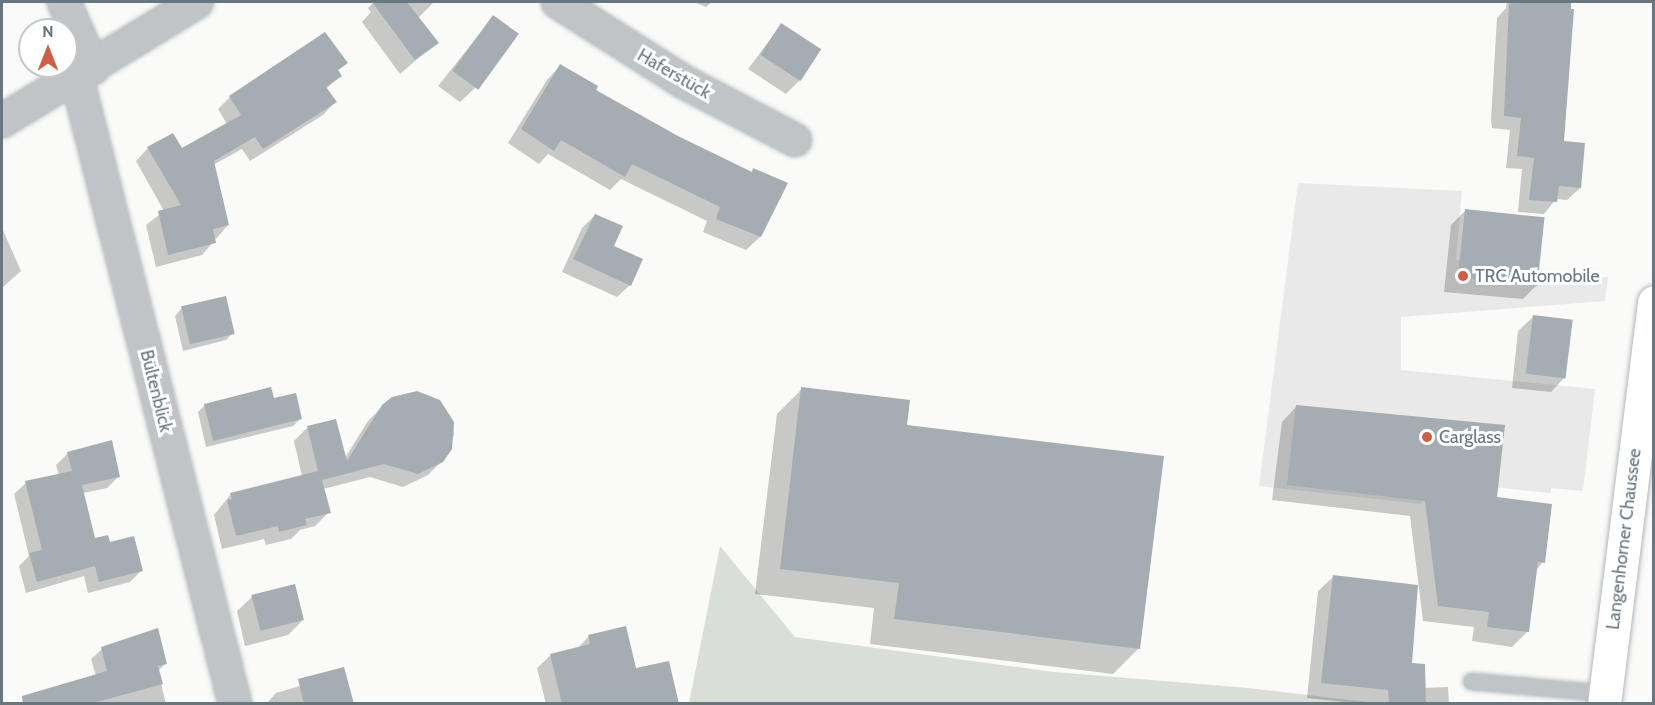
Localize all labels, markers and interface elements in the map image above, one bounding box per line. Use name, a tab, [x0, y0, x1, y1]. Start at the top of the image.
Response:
north arrow	[18, 18, 78, 78]
text: N	[42, 22, 54, 41]
street label: Haferstück	[634, 44, 714, 104]
place label: TRC Automobile	[1475, 265, 1600, 287]
marker: TRC Automobile	[1456, 269, 1470, 283]
street label: Bültenblick	[135, 348, 177, 434]
place label: Carglass	[1439, 426, 1501, 448]
marker: Carglass	[1420, 430, 1434, 444]
street label: Langenhorner Chaussee	[1602, 447, 1646, 631]

